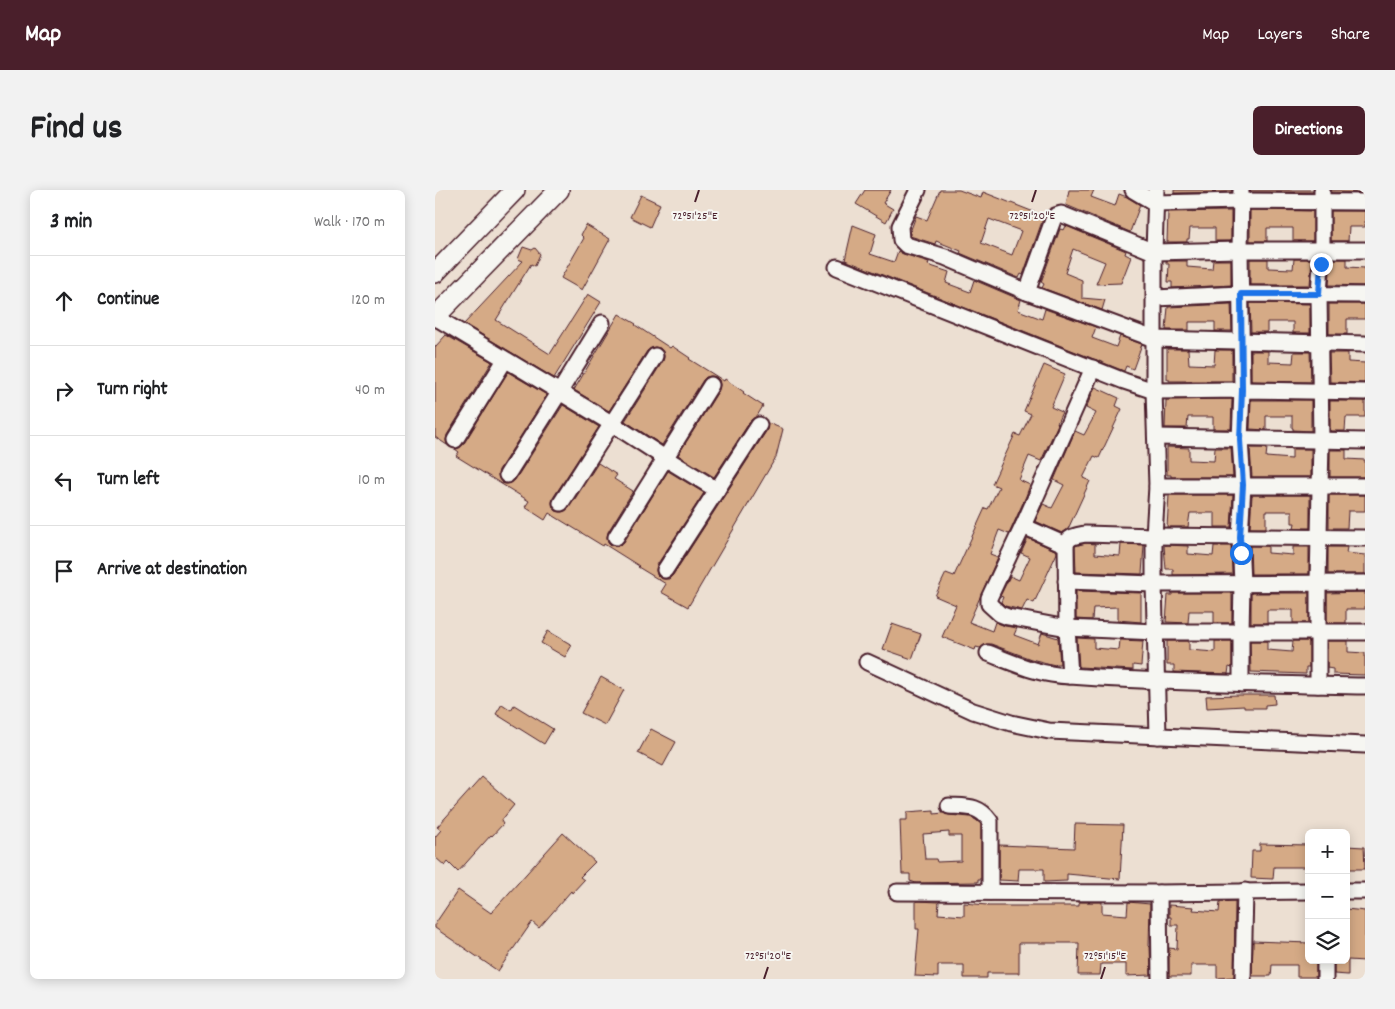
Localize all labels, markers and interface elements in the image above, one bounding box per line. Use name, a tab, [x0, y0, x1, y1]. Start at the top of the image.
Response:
text: Map	[25, 18, 61, 52]
text: Map	[1202, 23, 1229, 48]
text: Layers	[1257, 23, 1303, 48]
text: Share	[1331, 23, 1370, 48]
text: Find us	[30, 105, 122, 155]
button: Directions	[1253, 106, 1365, 155]
text: 3 min	[50, 208, 92, 238]
text: 72°51'25"E	[673, 208, 718, 225]
text: 72°51'20"E	[1009, 208, 1055, 225]
text: Walk · 170 m	[314, 211, 385, 234]
route end	[1310, 253, 1333, 276]
icon: ahead	[50, 287, 78, 315]
text: Continue	[97, 287, 159, 314]
text: 120 m	[351, 289, 385, 312]
icon: right	[50, 377, 78, 405]
text: Turn right	[97, 377, 168, 404]
text: 40 m	[355, 379, 385, 402]
icon: left	[50, 467, 78, 495]
text: Turn left	[97, 467, 160, 494]
text: 10 m	[358, 469, 385, 492]
route start	[1230, 542, 1253, 565]
icon: arrive	[50, 557, 78, 585]
text: Arrive at destination	[97, 557, 247, 584]
map controls	[1305, 829, 1350, 964]
button: +	[1305, 829, 1350, 874]
button: −	[1305, 874, 1350, 919]
button: layers	[1305, 919, 1350, 964]
text: 72°51'20"E	[745, 948, 791, 965]
text: 72°51'15"E	[1084, 948, 1127, 965]

